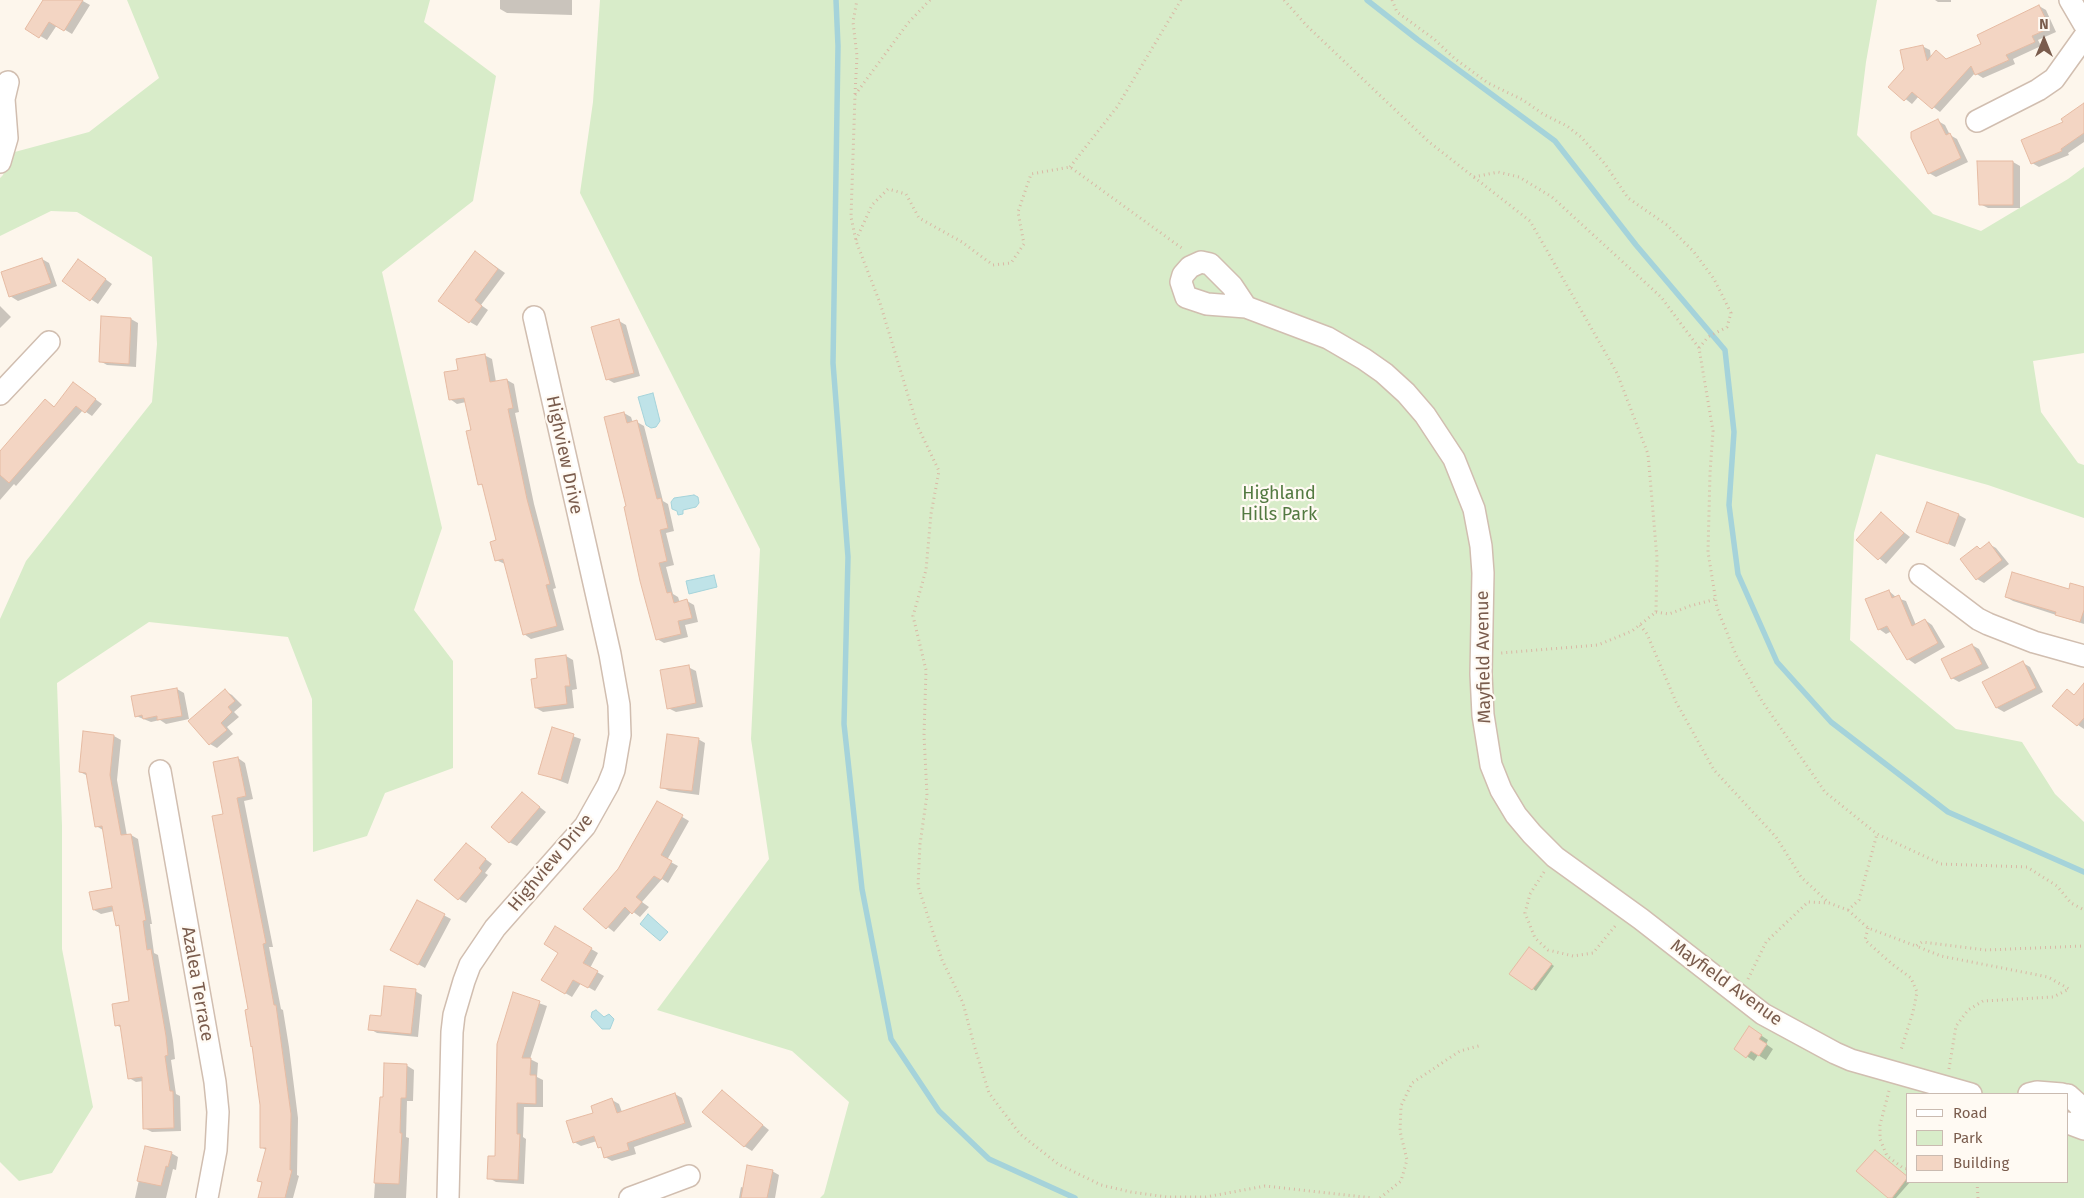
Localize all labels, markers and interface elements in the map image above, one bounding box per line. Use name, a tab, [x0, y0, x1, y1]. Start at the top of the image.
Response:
north arrow	[2019, 15, 2069, 65]
text: N	[2039, 16, 2049, 33]
street label: Highview Drive	[541, 394, 587, 516]
park label: Highland Hills Park	[1241, 483, 1317, 526]
street label: Mayfield Avenue	[1472, 590, 1496, 724]
street label: Highview Drive	[504, 810, 598, 916]
street label: Azalea Terrace	[176, 925, 218, 1043]
street label: Mayfield Avenue	[1666, 935, 1786, 1031]
legend	[1906, 1093, 2069, 1183]
text: Road	[1953, 1104, 1988, 1122]
text: Park	[1953, 1129, 1983, 1147]
text: Building	[1953, 1154, 2009, 1172]

